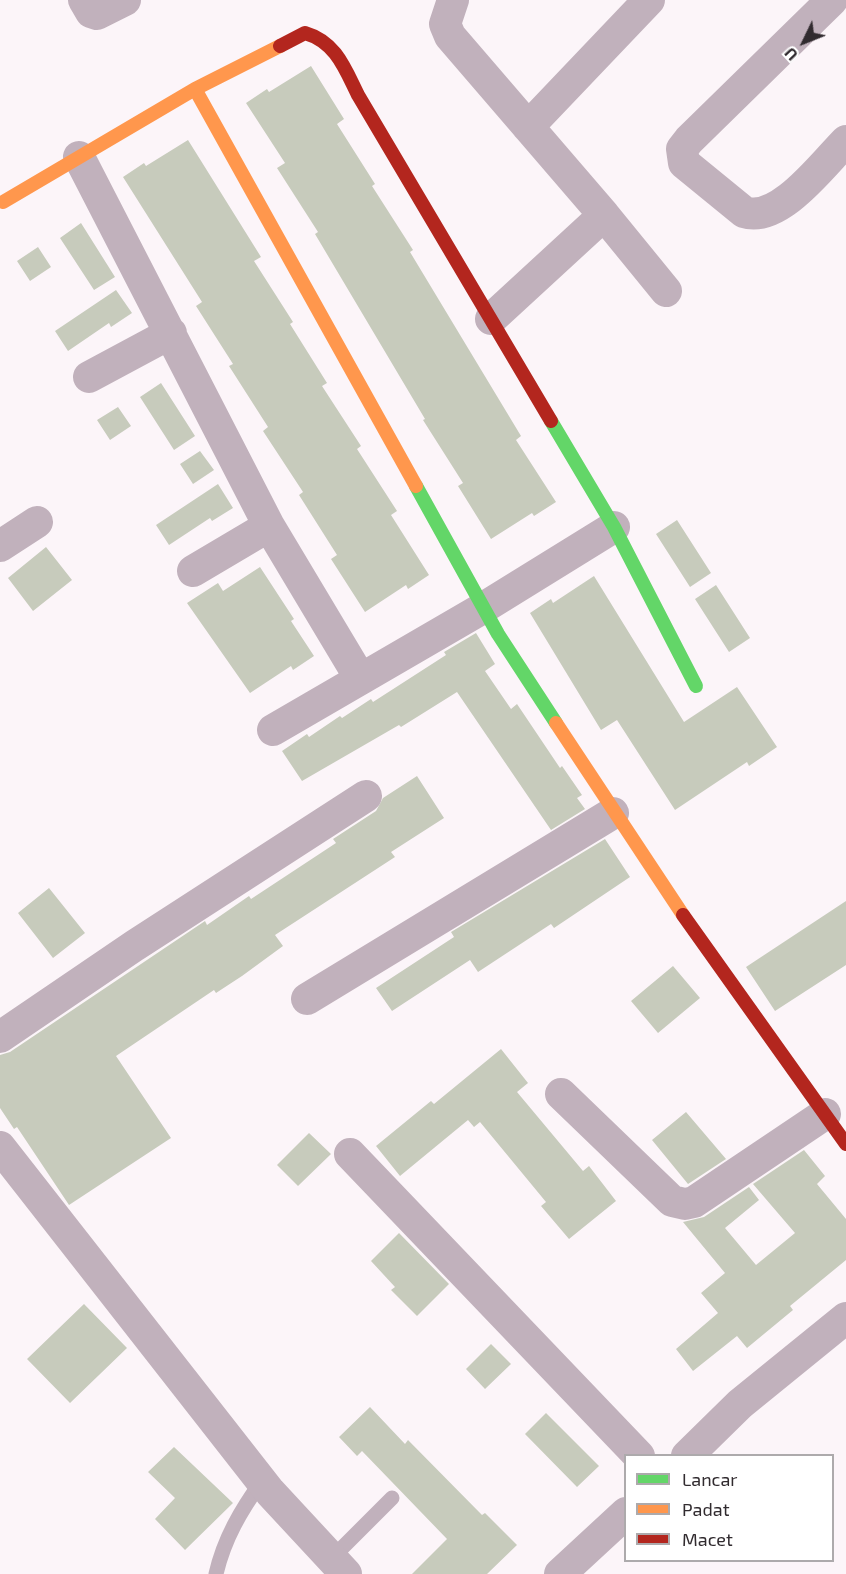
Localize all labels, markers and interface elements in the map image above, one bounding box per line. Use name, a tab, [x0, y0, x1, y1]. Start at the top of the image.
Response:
north arrow	[774, 12, 834, 72]
text: U	[780, 44, 801, 65]
legend	[624, 1454, 834, 1562]
text: Lancar	[682, 1468, 738, 1490]
text: Padat	[682, 1498, 729, 1520]
text: Macet	[682, 1528, 733, 1550]

